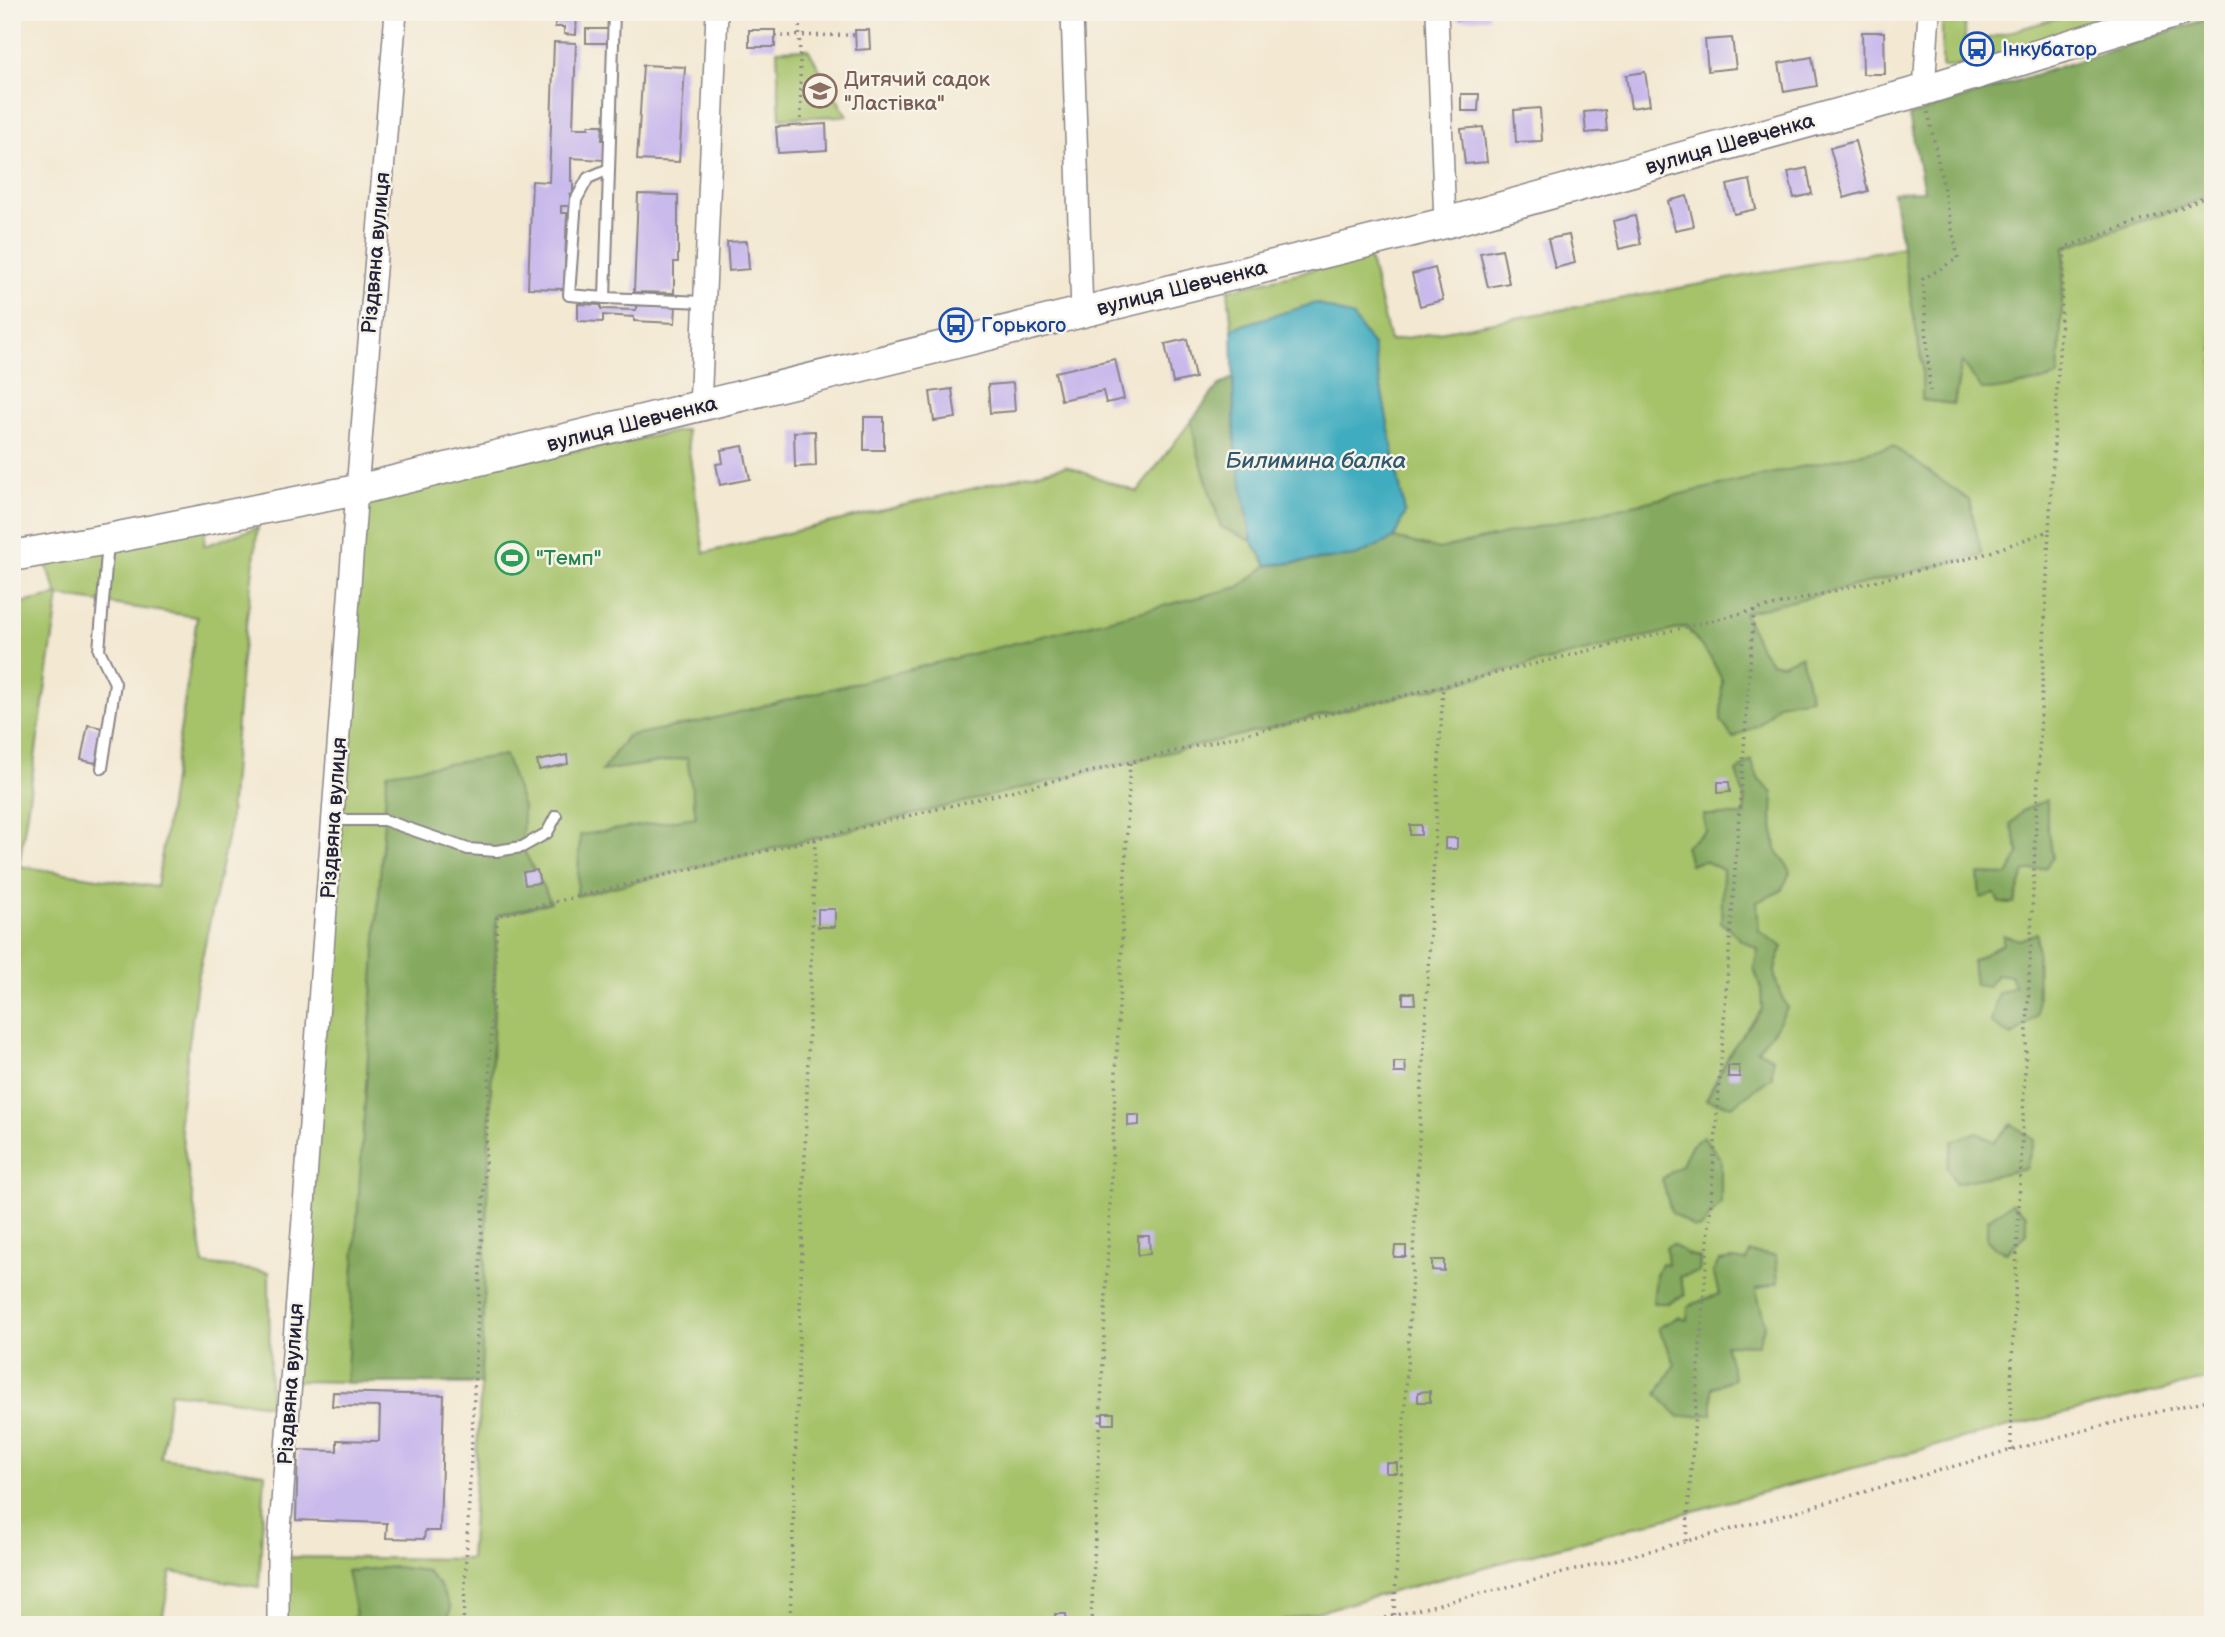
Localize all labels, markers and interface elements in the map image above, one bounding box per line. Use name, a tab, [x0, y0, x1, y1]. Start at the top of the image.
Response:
bus stop icon: Інкубатор	[1958, 30, 1996, 68]
place label: Інкубатор	[2002, 37, 2097, 62]
place label: Дитячий садок "Ластівка"	[844, 67, 990, 116]
school or university icon: Дитячий садок "Ластівка"	[801, 72, 839, 110]
street label: вулиця Шевченка	[1643, 108, 1818, 180]
street label: Різдвяна вулиця	[356, 171, 396, 335]
street label: вулиця Шевченка	[1094, 255, 1270, 321]
bus stop icon: Горького	[937, 306, 975, 344]
place label: Горького	[981, 313, 1066, 338]
street label: вулиця Шевченка	[544, 391, 720, 457]
water label: Билимина балка	[1226, 447, 1406, 475]
sports icon: "Темп"	[493, 539, 531, 577]
place label: "Темп"	[536, 546, 602, 571]
street label: Різдвяна вулиця	[316, 736, 352, 900]
street label: Різдвяна вулиця	[273, 1302, 309, 1466]

